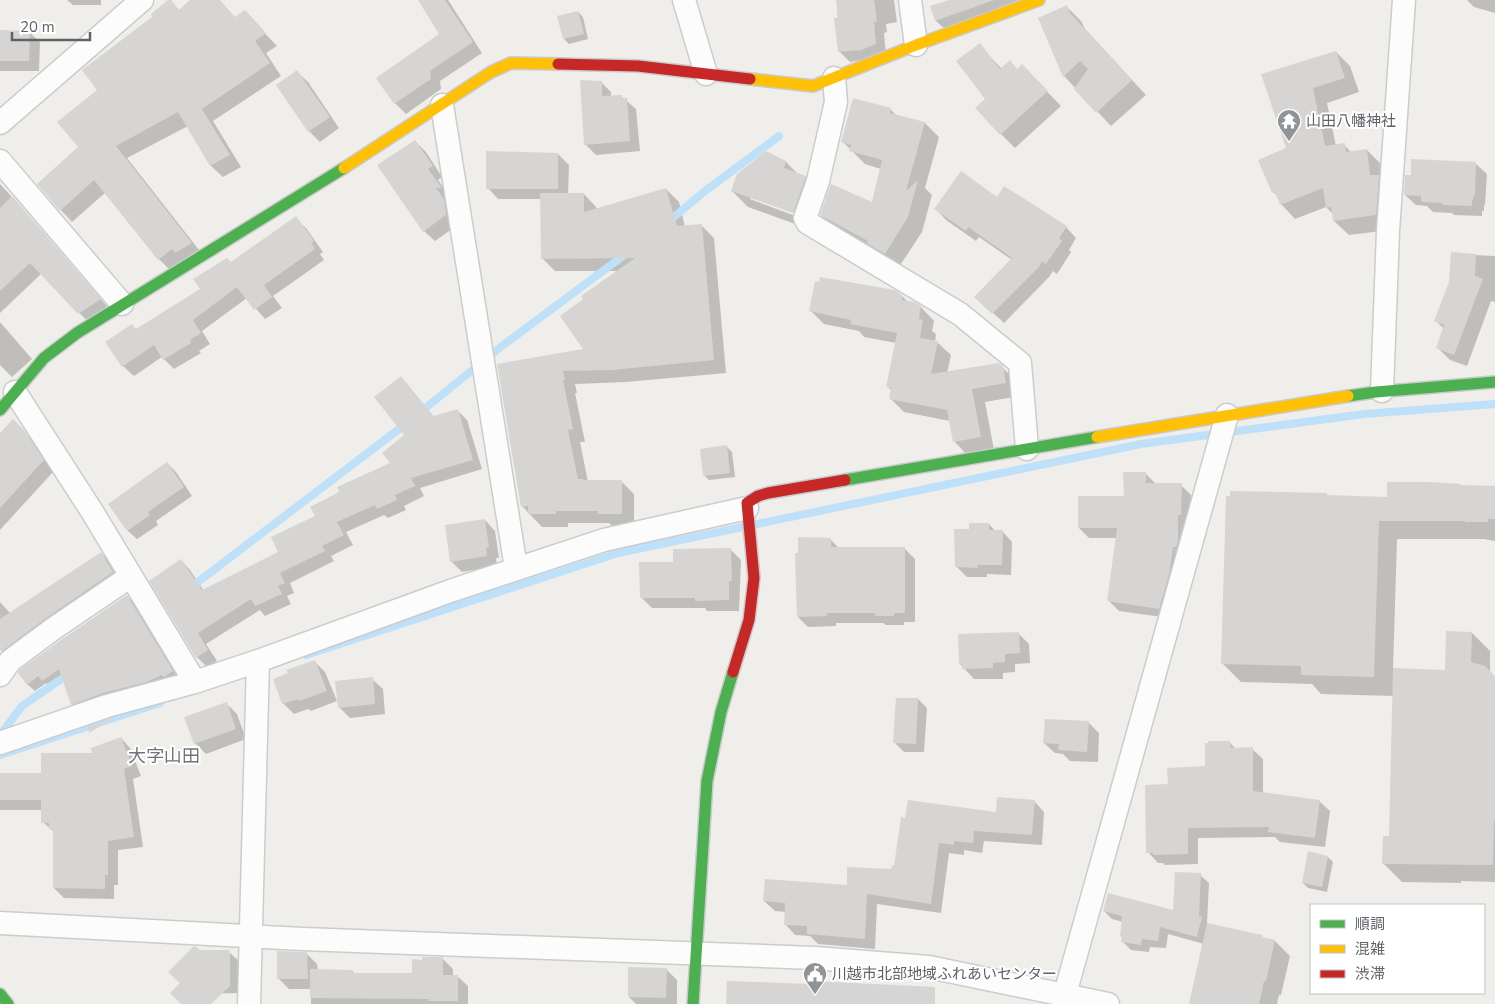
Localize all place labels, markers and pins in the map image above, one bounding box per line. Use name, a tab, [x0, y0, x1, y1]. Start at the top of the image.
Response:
temple icon: 山田八幡神社	[1276, 108, 1302, 142]
place label: 山田八幡神社	[1306, 111, 1396, 131]
public building icon: 川越市北部地域ふれあいセンター	[802, 961, 828, 995]
place label: 川越市北部地域ふれあいセンター	[832, 964, 1057, 984]

